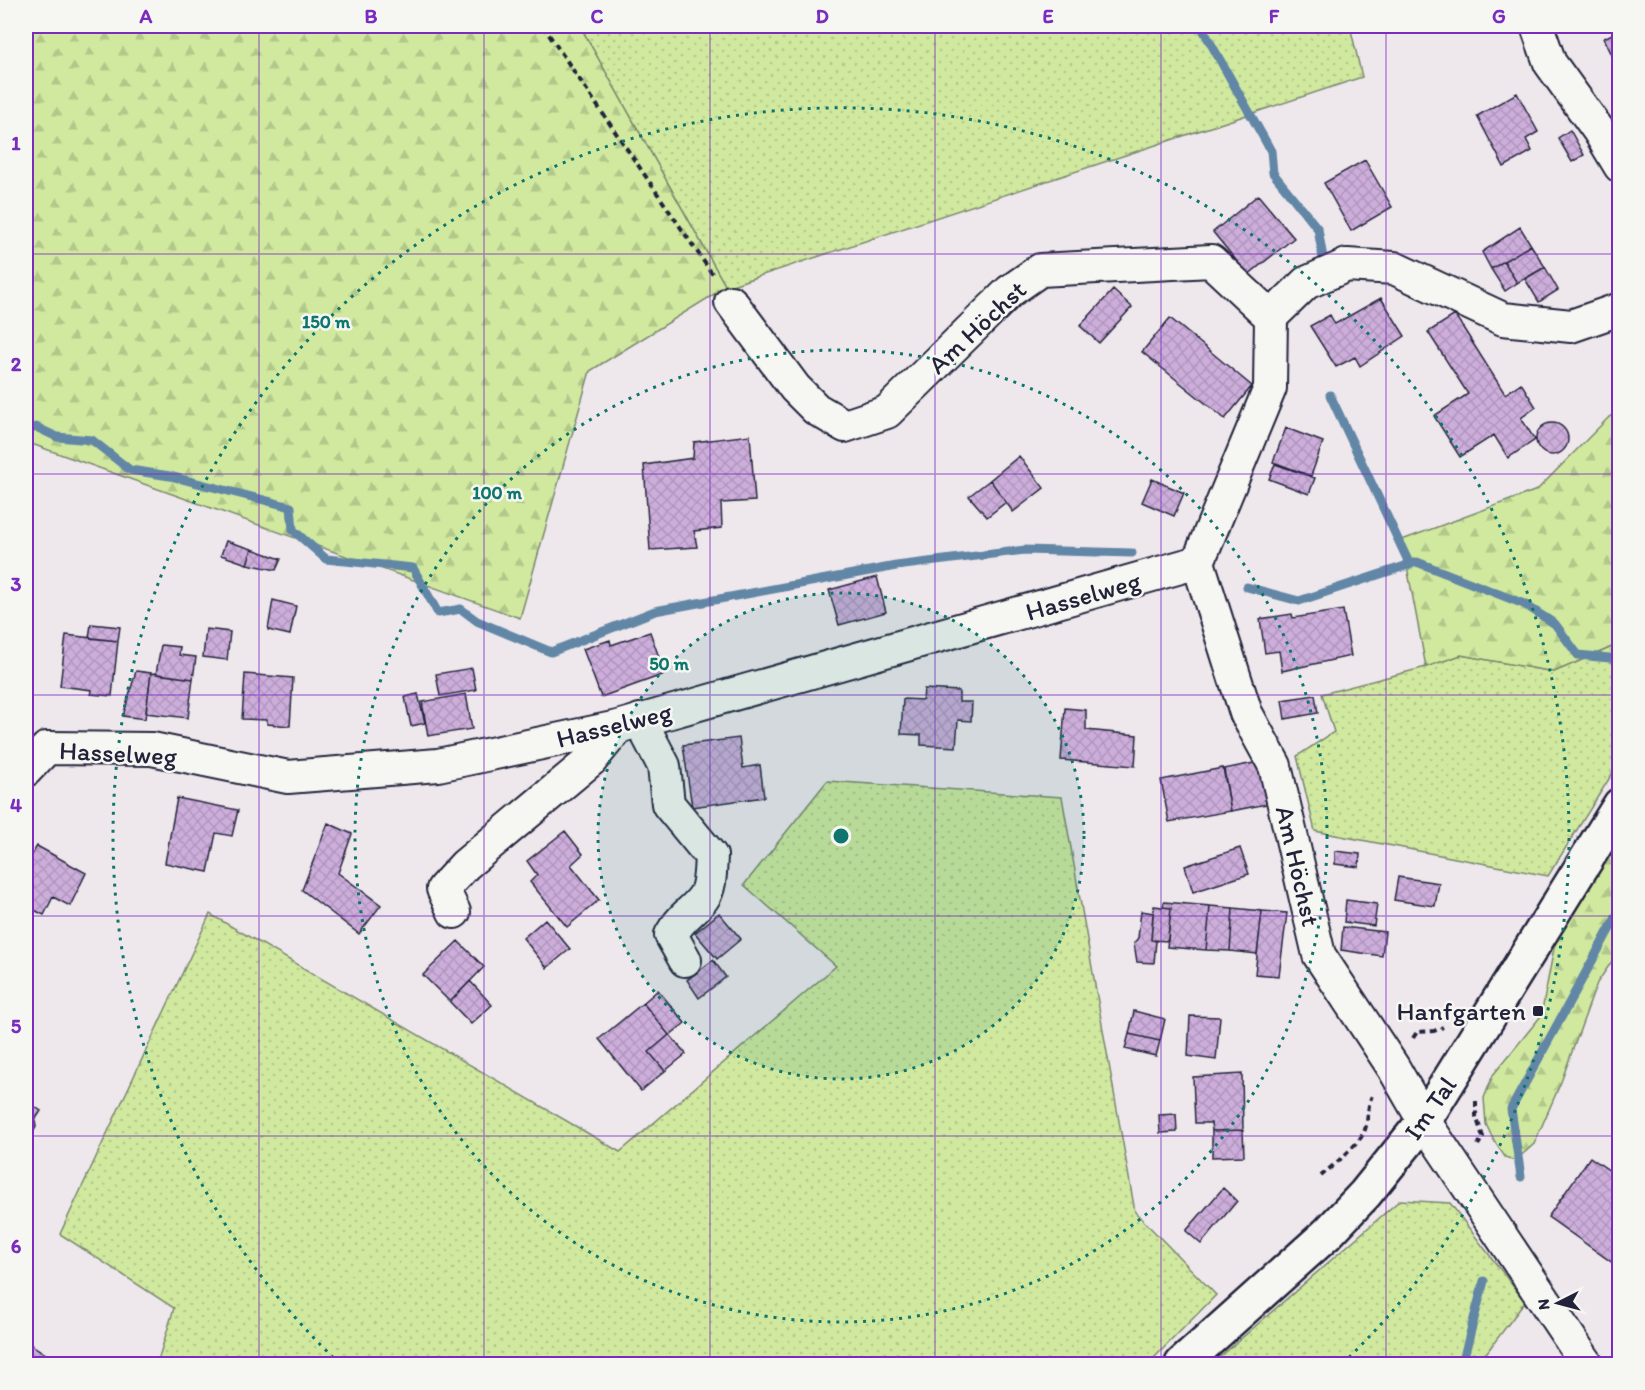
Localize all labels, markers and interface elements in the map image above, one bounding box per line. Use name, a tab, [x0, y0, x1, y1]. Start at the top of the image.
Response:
text: A	[139, 4, 153, 28]
text: B	[365, 4, 378, 28]
text: C	[591, 4, 604, 28]
text: D	[815, 4, 829, 28]
text: E	[1042, 4, 1054, 28]
text: F	[1269, 4, 1280, 28]
text: G	[1492, 4, 1506, 28]
text: 1	[11, 131, 21, 155]
street label: Am Höchst	[921, 273, 1033, 381]
text: 150 m	[302, 311, 351, 333]
text: 2	[11, 352, 22, 376]
text: 100 m	[472, 482, 523, 504]
street label: Hasselweg	[1022, 564, 1145, 628]
text: 3	[11, 572, 22, 596]
text: 50 m	[649, 653, 690, 675]
street label: Hasselweg	[553, 695, 676, 755]
street label: Hasselweg	[58, 734, 178, 772]
text: 4	[10, 793, 22, 817]
street label: Am Höchst	[1269, 803, 1327, 930]
centre of rings	[831, 826, 851, 846]
place label: Hanfgarten	[1397, 995, 1526, 1027]
marker: Hanfgarten	[1531, 1004, 1545, 1018]
text: 5	[11, 1014, 22, 1038]
street label: Im Tal	[1397, 1070, 1463, 1146]
text: 6	[11, 1234, 22, 1258]
north arrow	[1528, 1273, 1588, 1333]
text: N	[1534, 1298, 1554, 1311]

